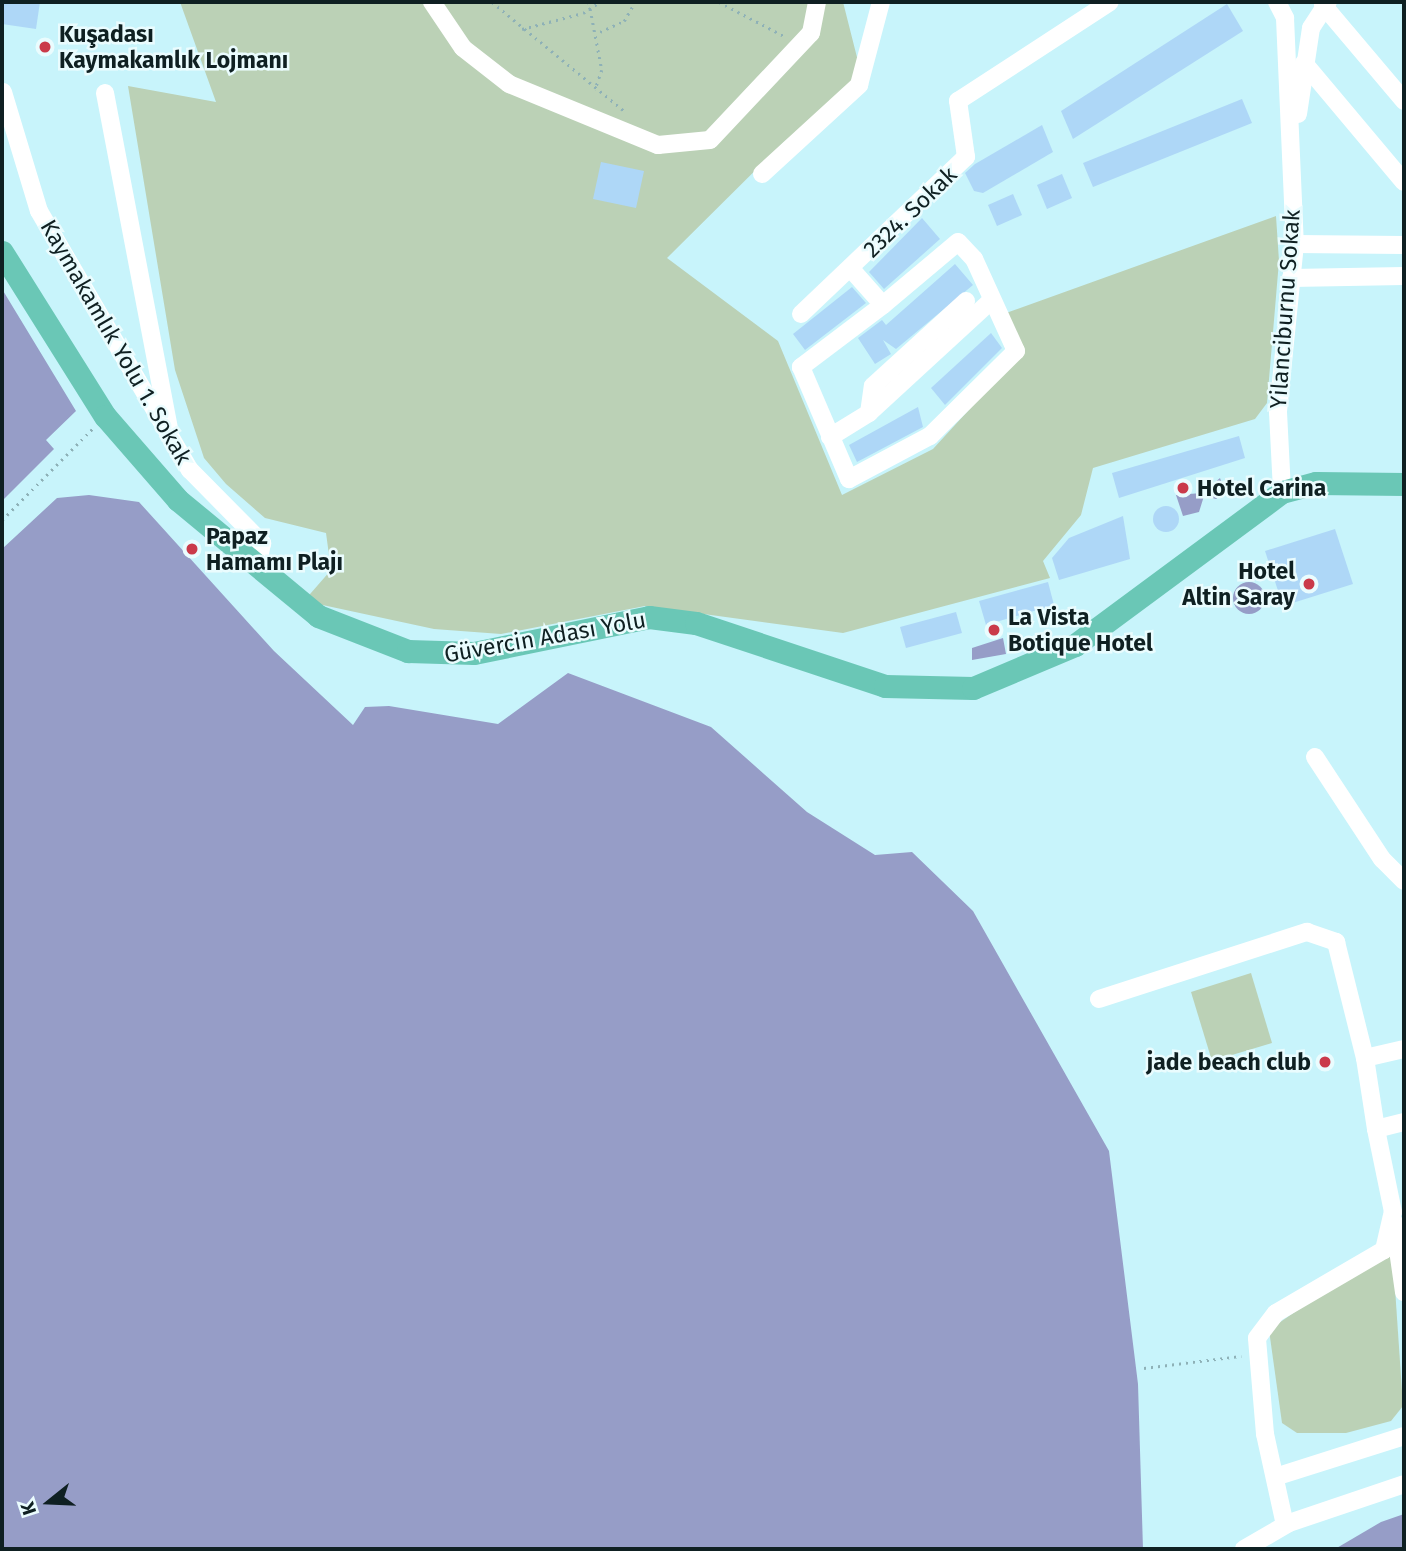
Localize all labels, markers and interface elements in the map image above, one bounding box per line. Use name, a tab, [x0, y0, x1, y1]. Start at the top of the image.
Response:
place label: Kuşadası Kaymakamlık Lojmanı	[59, 20, 288, 74]
marker: Kuşadası Kaymakamlık Lojmanı	[37, 39, 53, 55]
street label: 2324. Sokak	[858, 161, 962, 263]
street label: Yilanciburnu Sokak	[1264, 208, 1306, 410]
street label: Kaymakamlık Yolu 1. Sokak	[35, 215, 197, 469]
place label: Hotel Carina	[1197, 474, 1326, 502]
marker: Hotel Carina	[1175, 480, 1191, 496]
place label: Papaz Hamamı Plajı	[206, 522, 343, 576]
marker: Papaz Hamamı Plajı	[184, 541, 200, 557]
place label: Hotel Altin Saray	[1182, 557, 1295, 611]
marker: Hotel Altin Saray	[1301, 576, 1317, 592]
place label: La Vista Botique Hotel	[1008, 603, 1153, 657]
street label: Güvercin Adası Yolu	[442, 606, 648, 668]
marker: La Vista Botique Hotel	[986, 622, 1002, 638]
place label: jade beach club	[1147, 1048, 1311, 1076]
marker: jade beach club	[1317, 1054, 1333, 1070]
north arrow	[14, 1467, 84, 1537]
text: K	[16, 1499, 41, 1518]

